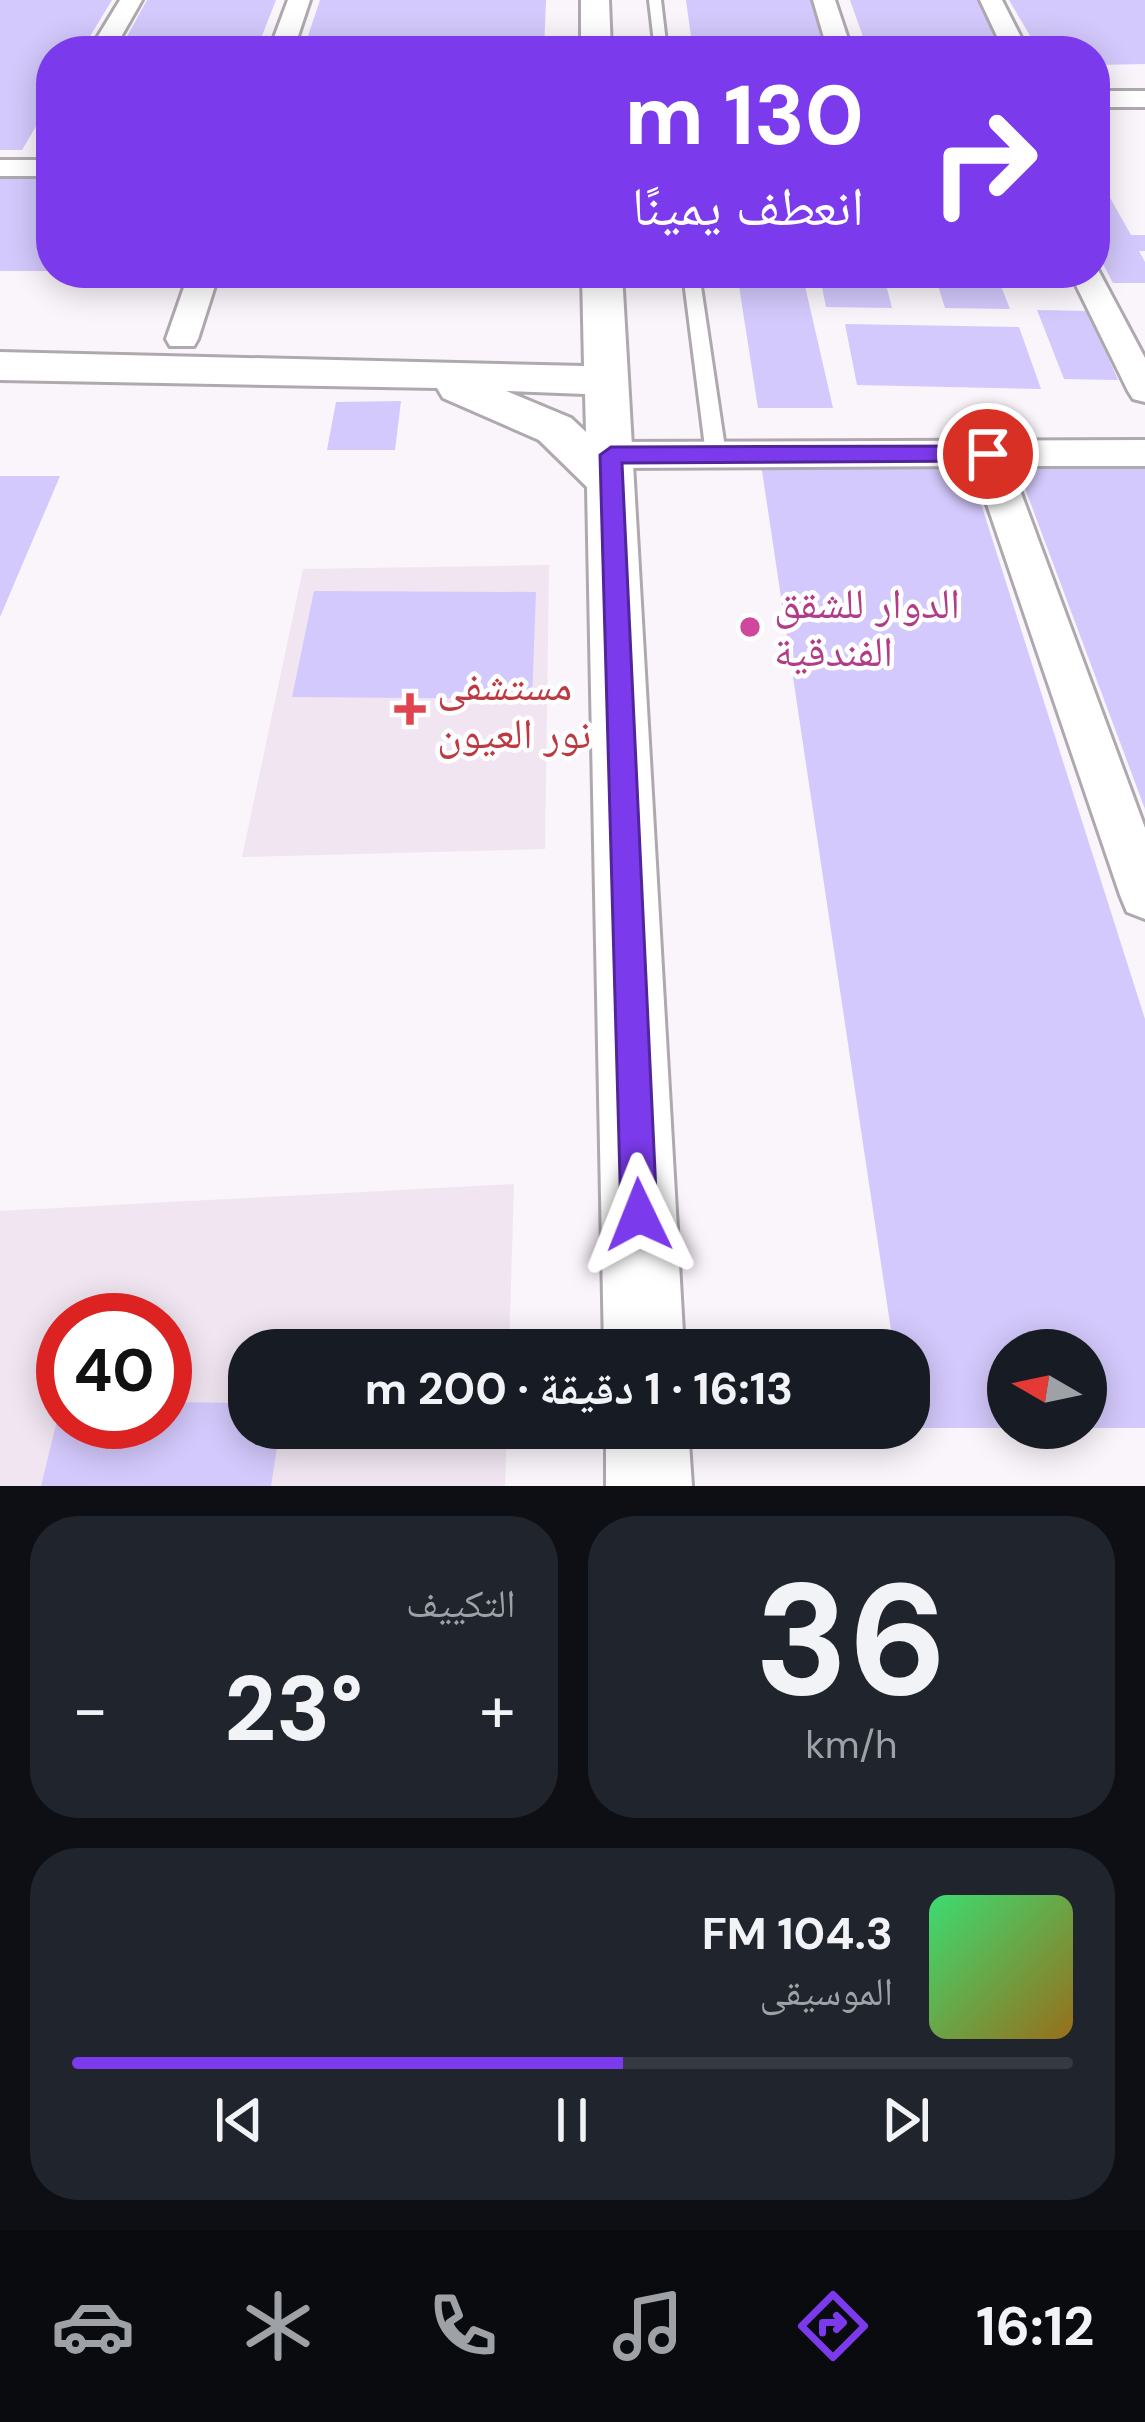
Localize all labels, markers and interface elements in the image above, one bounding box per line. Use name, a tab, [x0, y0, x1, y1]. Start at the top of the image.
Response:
text: 130 m	[625, 61, 864, 170]
icon: right	[906, 84, 1062, 240]
text: انعطف يمينًا	[632, 171, 864, 242]
pin	[937, 403, 1039, 505]
icon: arrive	[955, 421, 1021, 487]
place label: الدوار للشقق الفندقية	[774, 576, 960, 679]
marker: الدوار للشقق الفندقية	[737, 614, 763, 640]
place label: مستشفى نور العيون	[437, 658, 591, 761]
marker: مستشفى نور العيون	[394, 693, 426, 725]
position arrow	[576, 1152, 702, 1278]
speed limit sign: 40	[36, 1293, 192, 1449]
north arrow	[987, 1329, 1107, 1449]
map controls	[987, 1329, 1107, 1449]
text: 16:13 · 1 دقيقة · 200 m	[365, 1359, 793, 1418]
text: 36	[755, 1539, 948, 1742]
text: التكييف	[406, 1578, 516, 1629]
text: 23°	[224, 1651, 363, 1768]
text: −	[72, 1667, 108, 1752]
text: +	[479, 1667, 516, 1752]
text: km/h	[805, 1719, 897, 1770]
text: 104.3 FM	[702, 1904, 893, 1963]
text: الموسيقى	[760, 1966, 893, 2017]
icon: previous	[206, 2087, 272, 2153]
icon: pause	[539, 2087, 605, 2153]
icon: next	[873, 2087, 939, 2153]
icon: car	[51, 2284, 135, 2368]
icon: climate	[236, 2284, 320, 2368]
icon: phone	[421, 2284, 505, 2368]
icon: music	[606, 2284, 690, 2368]
icon: directions	[791, 2284, 875, 2368]
text: 16:12	[976, 2291, 1094, 2362]

